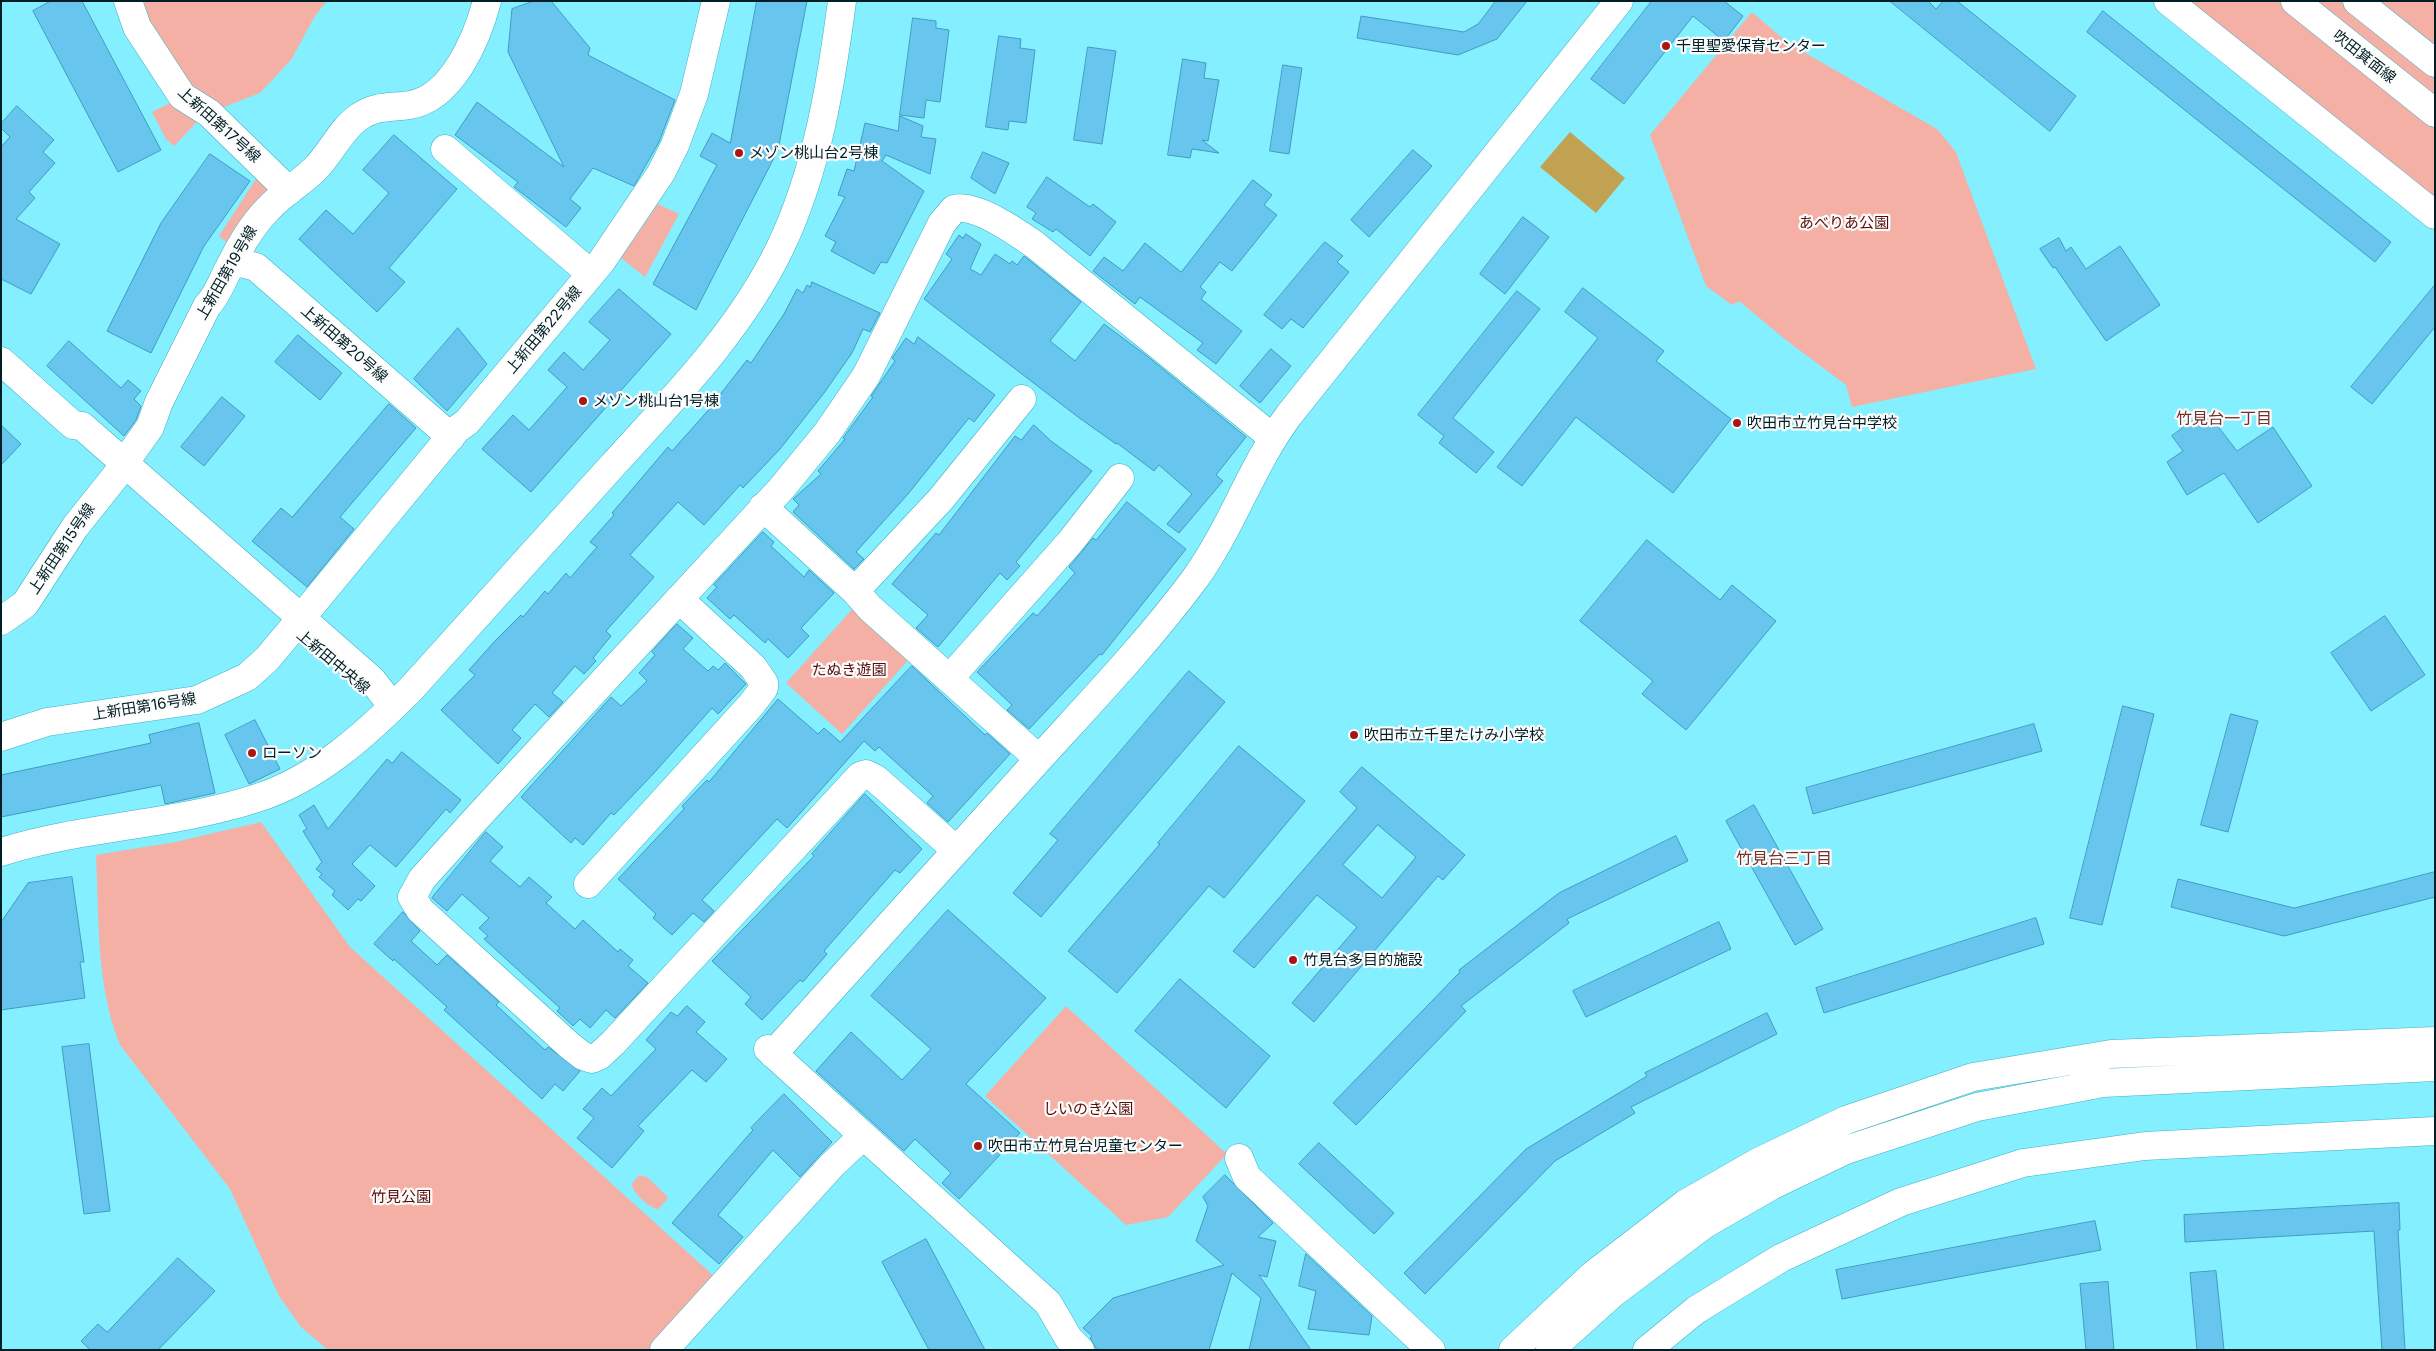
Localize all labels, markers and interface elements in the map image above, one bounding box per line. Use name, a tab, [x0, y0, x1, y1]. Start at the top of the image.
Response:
street label: 吹田箕面線	[2329, 27, 2399, 87]
place label: 千里聖愛保育センター	[1676, 37, 1826, 55]
marker: 千里聖愛保育センター	[1660, 40, 1672, 52]
street label: 上新田第17号線	[174, 83, 264, 167]
place label: メゾン桃山台2号棟	[749, 144, 878, 162]
marker: メゾン桃山台2号棟	[733, 147, 745, 159]
park label: あべりあ公園	[1799, 214, 1889, 232]
street label: 上新田第19号線	[193, 223, 261, 323]
street label: 上新田第22号線	[502, 283, 586, 377]
street label: 上新田第20号線	[297, 302, 391, 386]
place label: メゾン桃山台1号棟	[593, 392, 719, 410]
marker: メゾン桃山台1号棟	[577, 395, 589, 407]
district label: 竹見台一丁目	[2176, 409, 2272, 429]
place label: 吹田市立竹見台中学校	[1747, 414, 1897, 432]
marker: 吹田市立竹見台中学校	[1731, 417, 1743, 429]
street label: 上新田第15号線	[25, 500, 99, 598]
street label: 上新田中央線	[293, 626, 373, 698]
park label: たぬき遊園	[812, 661, 886, 679]
street label: 上新田第16号線	[91, 690, 197, 724]
place label: 吹田市立千里たけみ小学校	[1364, 726, 1544, 744]
marker: 吹田市立千里たけみ小学校	[1348, 729, 1360, 741]
place label: ローソン	[262, 744, 322, 762]
marker: ローソン	[246, 747, 258, 759]
district label: 竹見台三丁目	[1736, 849, 1832, 869]
place label: 竹見台多目的施設	[1303, 951, 1423, 969]
marker: 竹見台多目的施設	[1287, 954, 1299, 966]
park label: しいのき公園	[1043, 1100, 1133, 1118]
place label: 吹田市立竹見台児童センター	[988, 1137, 1183, 1155]
marker: 吹田市立竹見台児童センター	[972, 1140, 984, 1152]
park label: 竹見公園	[371, 1188, 431, 1206]

